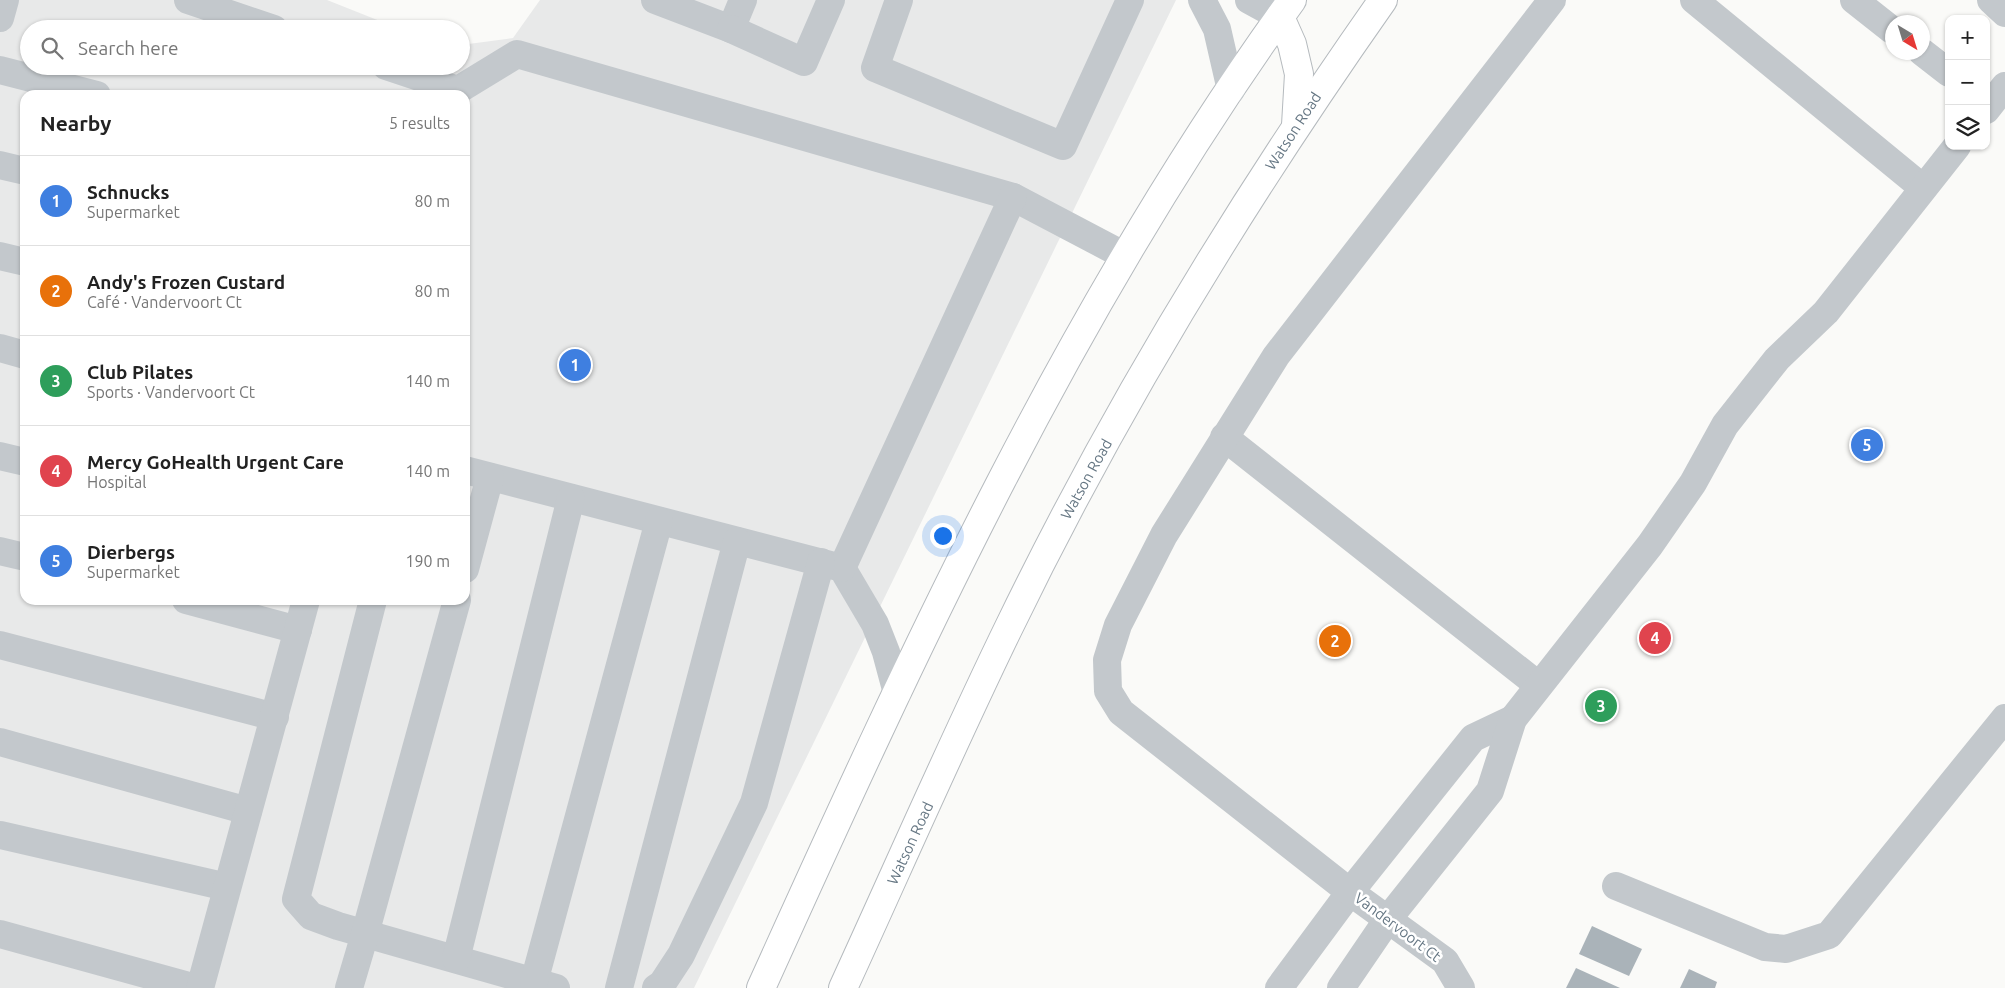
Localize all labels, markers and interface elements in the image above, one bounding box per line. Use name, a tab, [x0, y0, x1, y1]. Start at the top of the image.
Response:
north arrow	[1885, 15, 1930, 60]
map controls	[1945, 15, 1990, 150]
button: +	[1945, 15, 1990, 60]
search box	[20, 20, 470, 75]
icon: search	[38, 34, 66, 62]
text: Search here	[78, 37, 178, 59]
button: −	[1945, 60, 1990, 105]
street label: Watson Road	[1262, 89, 1324, 173]
button: layers	[1945, 105, 1990, 150]
text: Nearby	[40, 111, 111, 135]
text: 5 results	[389, 114, 450, 132]
text: Schnucks	[87, 181, 169, 203]
text: 1	[51, 192, 61, 210]
text: 80 m	[414, 192, 450, 210]
text: Supermarket	[87, 203, 180, 221]
text: Andy's Frozen Custard	[87, 271, 285, 293]
text: 2	[51, 282, 61, 300]
text: 80 m	[414, 282, 450, 300]
text: Café · Vandervoort Ct	[87, 293, 242, 311]
pin: 1	[559, 346, 591, 384]
text: Club Pilates	[87, 361, 193, 383]
text: 3	[51, 372, 61, 390]
text: 140 m	[405, 372, 450, 390]
text: Sports · Vandervoort Ct	[87, 383, 255, 401]
pin: 5	[1851, 426, 1883, 464]
street label: Watson Road	[1057, 436, 1115, 522]
text: Mercy GoHealth Urgent Care	[87, 451, 344, 473]
text: 4	[51, 462, 61, 480]
text: 140 m	[405, 462, 450, 480]
text: Hospital	[87, 473, 146, 491]
your location	[930, 523, 956, 549]
text: Dierbergs	[87, 541, 175, 563]
text: 5	[51, 552, 61, 570]
text: 190 m	[405, 552, 450, 570]
text: Supermarket	[87, 563, 180, 581]
pin: 4	[1639, 619, 1671, 657]
pin: 2	[1319, 622, 1351, 660]
pin: 3	[1585, 687, 1617, 725]
street label: Watson Road	[883, 799, 937, 887]
street label: Vandervoort Ct	[1352, 889, 1445, 965]

